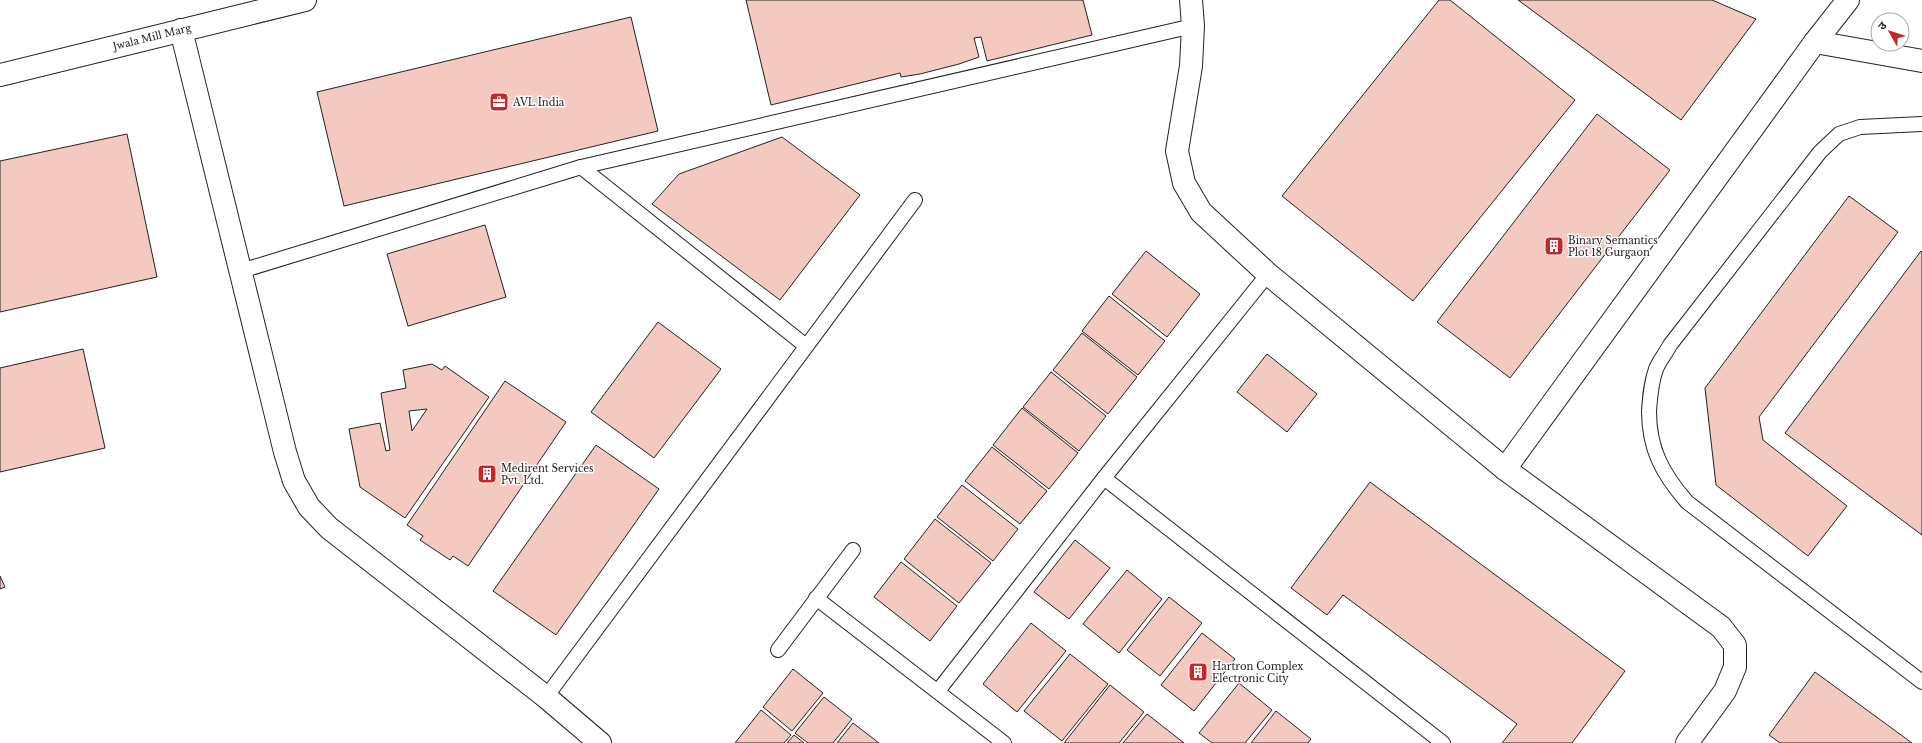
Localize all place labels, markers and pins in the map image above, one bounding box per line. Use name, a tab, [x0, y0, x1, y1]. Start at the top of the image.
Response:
office icon: AVL India	[488, 91, 510, 113]
place label: AVL India	[512, 96, 565, 109]
place label: Binary Semantics Plot 18 Gurgaon	[1568, 234, 1658, 259]
building icon: Binary Semantics Plot 18 Gurgaon	[1543, 235, 1565, 257]
place label: Medirent Services Pvt. Ltd.	[501, 462, 594, 487]
building icon: Medirent Services Pvt. Ltd.	[476, 463, 498, 485]
place label: Hartron Complex Electronic City	[1212, 660, 1303, 685]
building icon: Hartron Complex Electronic City	[1187, 661, 1209, 683]

